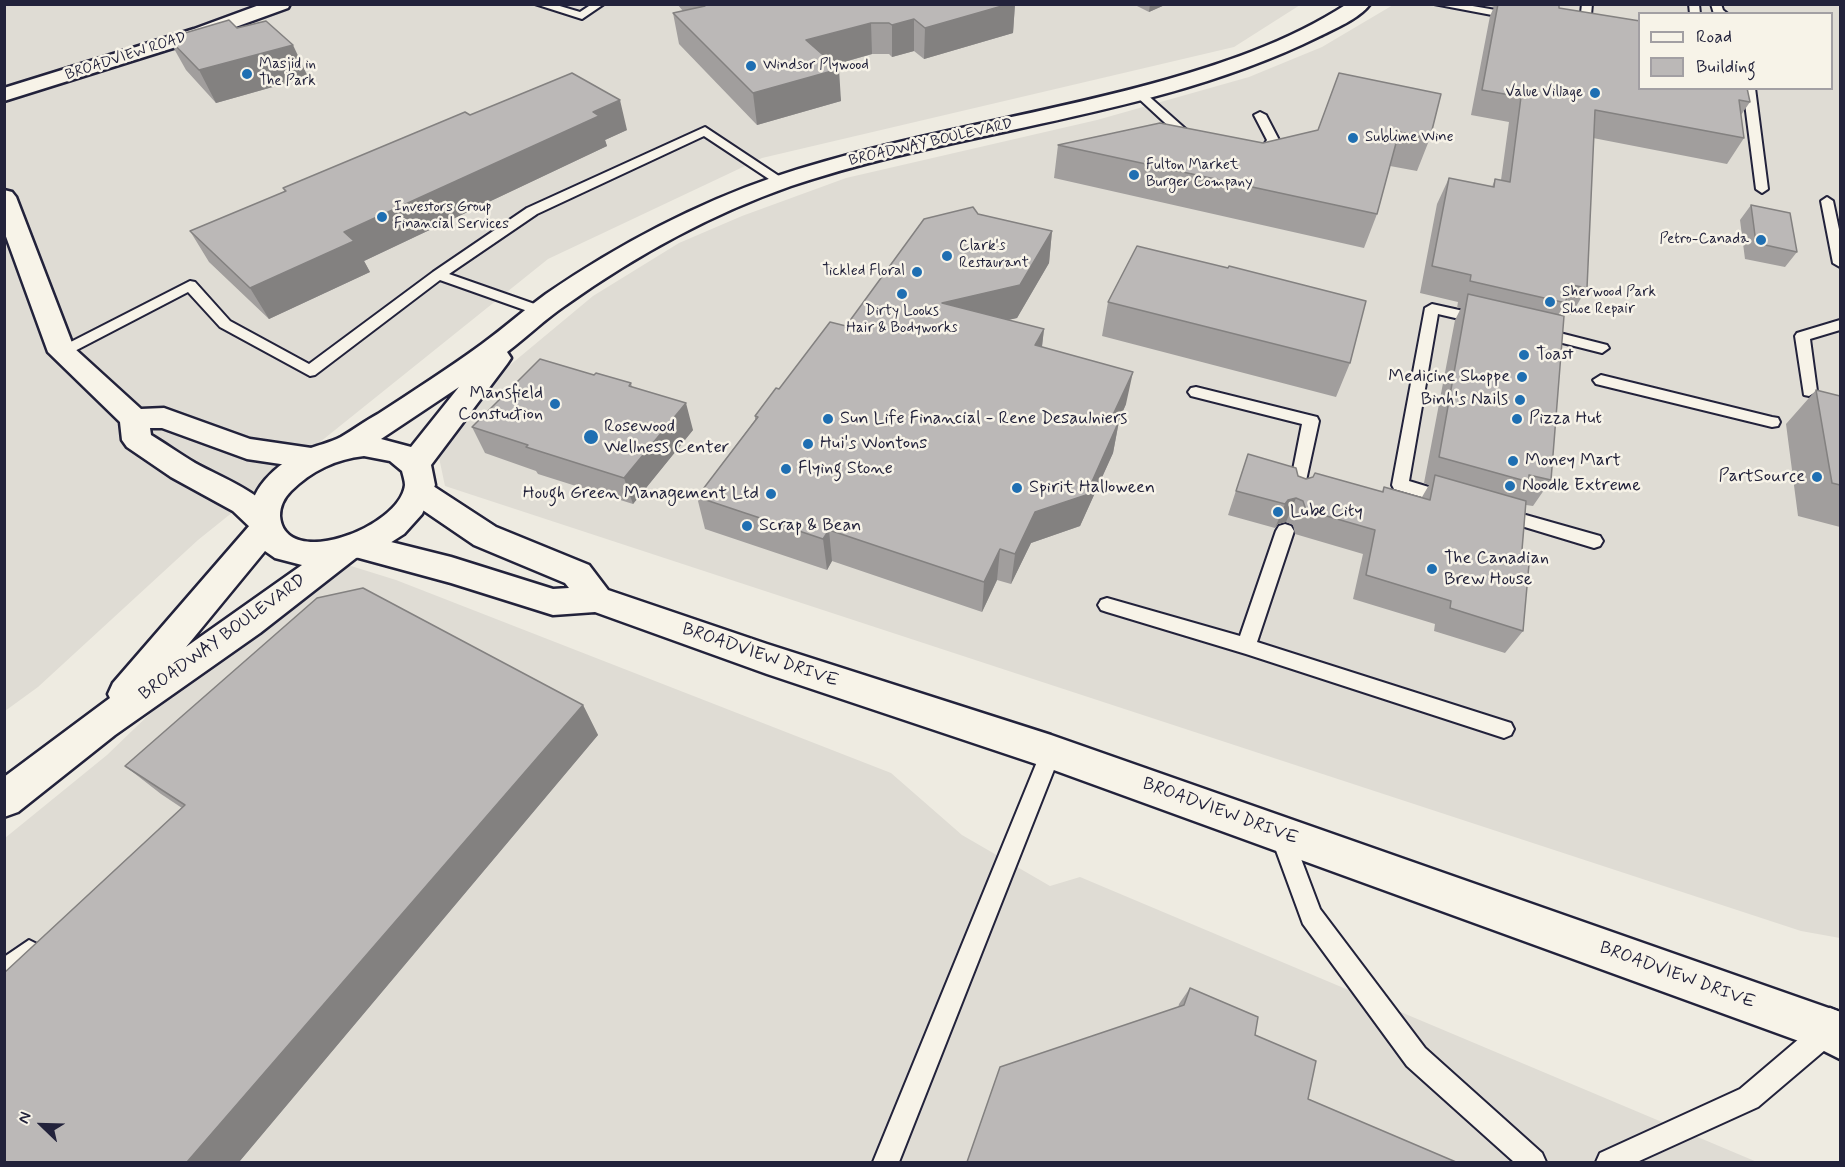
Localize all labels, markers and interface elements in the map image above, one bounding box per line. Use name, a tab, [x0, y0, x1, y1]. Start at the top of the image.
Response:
legend	[1638, 12, 1833, 90]
text: Road	[1696, 25, 1732, 49]
street label: BROADVIEW ROAD	[63, 29, 189, 85]
text: Building	[1696, 55, 1756, 79]
place label: Masjid in The Park	[259, 56, 316, 91]
place label: Windsor Plywood	[763, 57, 869, 75]
marker: Windsor Plywood	[744, 59, 758, 73]
marker: Masjid in The Park	[240, 67, 254, 81]
place label: Value Village	[1506, 84, 1583, 102]
marker: Value Village	[1588, 86, 1602, 100]
street label: BROADWAY BOULEVARD	[847, 115, 1015, 171]
place label: Sublime Wine	[1365, 129, 1454, 147]
marker: Sublime Wine	[1346, 131, 1360, 145]
place label: Fulton Market Burger Company	[1146, 157, 1253, 192]
marker: Fulton Market Burger Company	[1127, 168, 1141, 182]
place label: Investors Group Financial Services	[394, 199, 509, 234]
marker: Investors Group Financial Services	[375, 210, 389, 224]
place label: Petro-Canada	[1659, 231, 1749, 249]
marker: Petro-Canada	[1754, 233, 1768, 247]
place label: Clark's Restaurant	[959, 238, 1029, 273]
marker: Clark's Restaurant	[940, 249, 954, 263]
place label: Tickled Floral	[822, 263, 905, 281]
marker: Tickled Floral	[910, 265, 924, 279]
place label: Sherwood Park Shoe Repair	[1562, 284, 1656, 319]
marker: Dirty Looks Hair & Bodyworks	[895, 287, 909, 301]
marker: Sherwood Park Shoe Repair	[1543, 295, 1557, 309]
place label: Dirty Looks Hair & Bodyworks	[846, 303, 958, 338]
place label: Toast	[1536, 344, 1574, 366]
marker: Toast	[1517, 348, 1531, 362]
place label: Medicine Shoppe	[1388, 366, 1510, 388]
marker: Medicine Shoppe	[1515, 370, 1529, 384]
place label: Mansfield Constuction	[458, 383, 543, 426]
place label: Binh's Nails	[1421, 389, 1508, 411]
marker: Binh's Nails	[1513, 393, 1527, 407]
marker: Mansfield Constuction	[548, 397, 562, 411]
place label: Sun Life Financial - Rene Desaulniers	[840, 408, 1127, 430]
place label: Pizza Hut	[1529, 408, 1602, 430]
marker: Sun Life Financial - Rene Desaulniers	[821, 412, 835, 426]
marker: Pizza Hut	[1510, 412, 1524, 426]
place label: Rosewood Wellness Center	[604, 416, 729, 458]
marker: Rosewood Wellness Center	[582, 428, 600, 446]
place label: Hui's Wontons	[820, 433, 927, 455]
marker: Hui's Wontons	[801, 437, 815, 451]
place label: Money Mart	[1525, 450, 1621, 472]
marker: Money Mart	[1506, 454, 1520, 468]
place label: Flying Stone	[798, 458, 893, 480]
marker: Flying Stone	[779, 462, 793, 476]
place label: PartSource	[1718, 466, 1805, 488]
marker: PartSource	[1810, 470, 1824, 484]
place label: Noodle Extreme	[1522, 475, 1641, 497]
place label: Spirit Halloween	[1029, 477, 1155, 499]
marker: Noodle Extreme	[1503, 479, 1517, 493]
marker: Spirit Halloween	[1010, 481, 1024, 495]
place label: Hough Green Management Ltd	[523, 483, 759, 505]
marker: Hough Green Management Ltd	[764, 487, 778, 501]
place label: Lube City	[1290, 501, 1363, 523]
marker: Lube City	[1271, 505, 1285, 519]
place label: Scrap & Bean	[759, 515, 861, 537]
marker: Scrap & Bean	[740, 519, 754, 533]
place label: The Canadian Brew House	[1444, 548, 1549, 590]
marker: The Canadian Brew House	[1425, 562, 1439, 576]
street label: BROADWAY BOULEVARD	[135, 570, 311, 706]
street label: BROADVIEW DRIVE	[679, 619, 841, 693]
street label: BROADVIEW DRIVE	[1139, 774, 1301, 850]
street label: BROADVIEW DRIVE	[1596, 938, 1758, 1014]
north arrow	[12, 1095, 72, 1155]
text: N	[13, 1109, 37, 1127]

